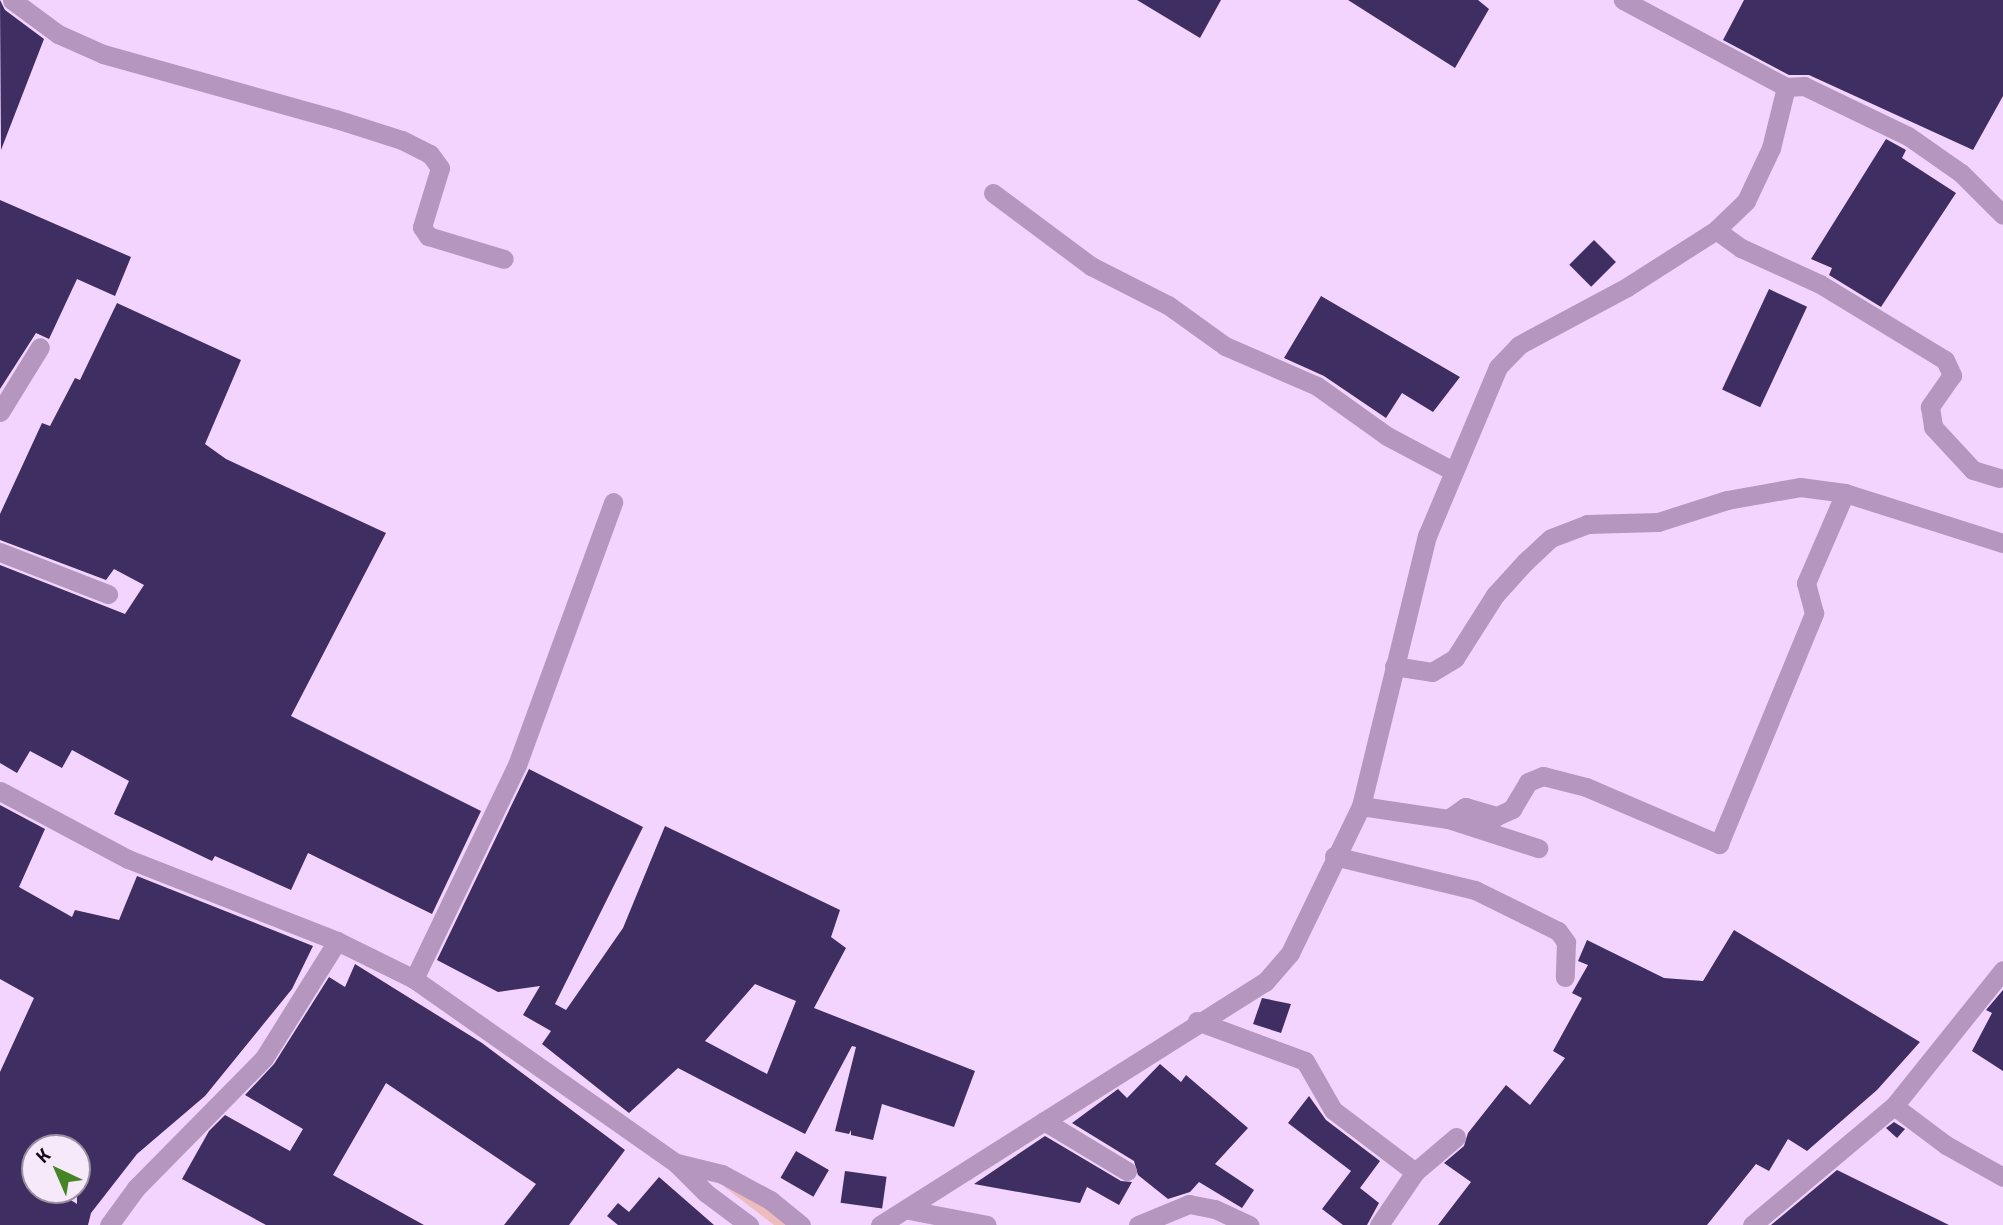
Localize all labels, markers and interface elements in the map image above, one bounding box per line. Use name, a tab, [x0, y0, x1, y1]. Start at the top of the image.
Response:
north arrow	[21, 1134, 91, 1204]
text: K	[28, 1141, 57, 1169]

